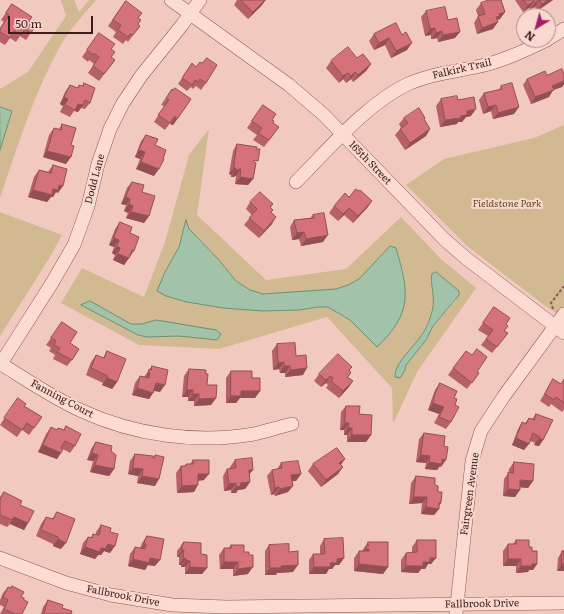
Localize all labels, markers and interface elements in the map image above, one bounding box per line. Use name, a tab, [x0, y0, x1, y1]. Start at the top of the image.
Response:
scale bar	[10, 8, 95, 34]
north arrow	[516, 8, 556, 48]
text: 50 m	[15, 14, 42, 32]
text: N	[521, 28, 538, 46]
street label: Falkirk Trail	[431, 56, 493, 82]
street label: 165th Street	[346, 139, 394, 187]
street label: Dodd Lane	[83, 153, 107, 205]
park label: Fieldstone Park	[472, 198, 542, 210]
street label: Fanning Court	[28, 377, 96, 421]
street label: Fairgreen Avenue	[458, 452, 482, 536]
street label: Fallbrook Drive	[85, 583, 161, 609]
street label: Fallbrook Drive	[445, 597, 519, 611]

